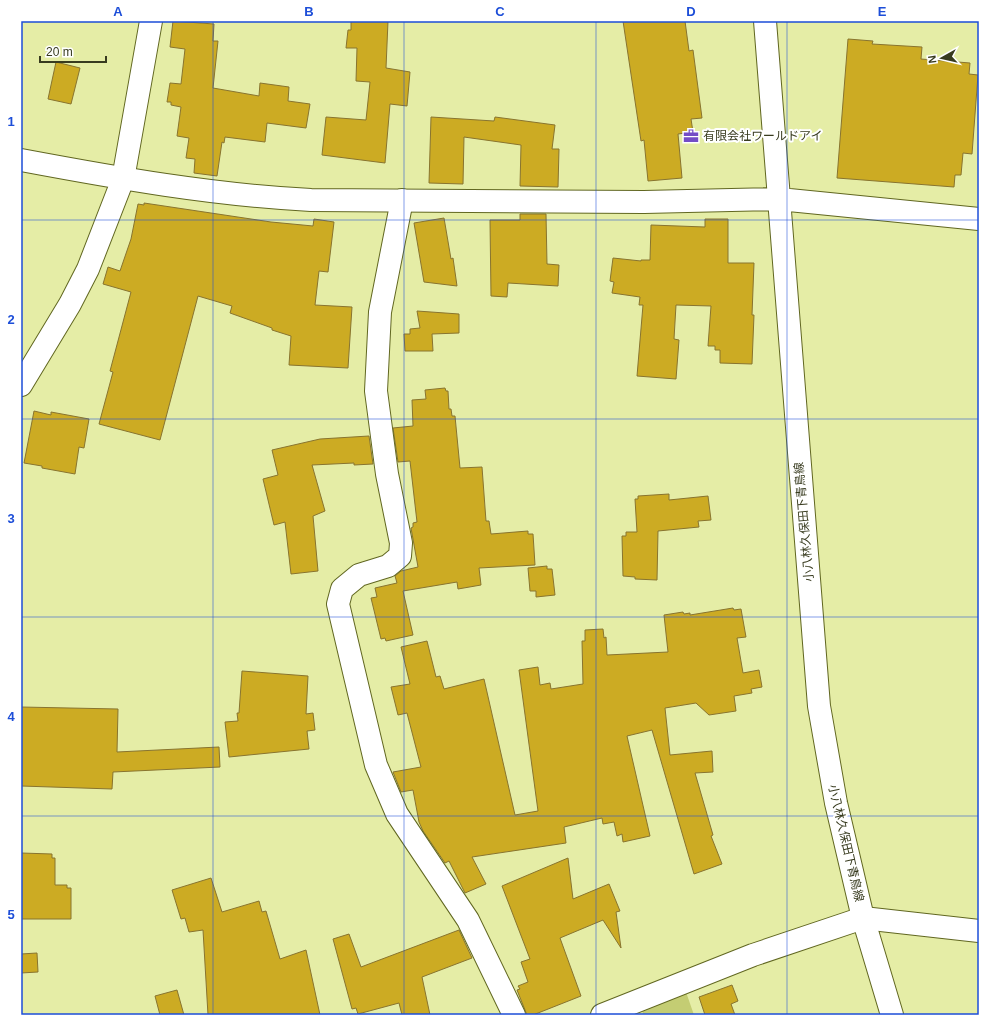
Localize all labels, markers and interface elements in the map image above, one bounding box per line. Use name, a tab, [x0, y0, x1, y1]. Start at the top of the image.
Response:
text: A	[113, 4, 123, 19]
text: B	[304, 4, 314, 19]
text: C	[495, 4, 505, 19]
text: D	[686, 4, 696, 19]
text: E	[878, 4, 887, 19]
scale bar	[40, 38, 106, 64]
north arrow	[922, 38, 962, 78]
text: 20 m	[46, 45, 73, 59]
text: N	[926, 55, 939, 64]
text: 1	[7, 114, 15, 129]
office icon: 有限会社ワールドアイ	[682, 127, 700, 145]
place label: 有限会社ワールドアイ	[703, 129, 822, 143]
text: 2	[7, 312, 15, 327]
street label: 小八林久保田下青鳥線	[792, 462, 816, 582]
text: 3	[7, 511, 15, 526]
text: 4	[7, 709, 15, 724]
street label: 小八林久保田下青鳥線	[826, 783, 866, 903]
text: 5	[7, 907, 15, 922]

